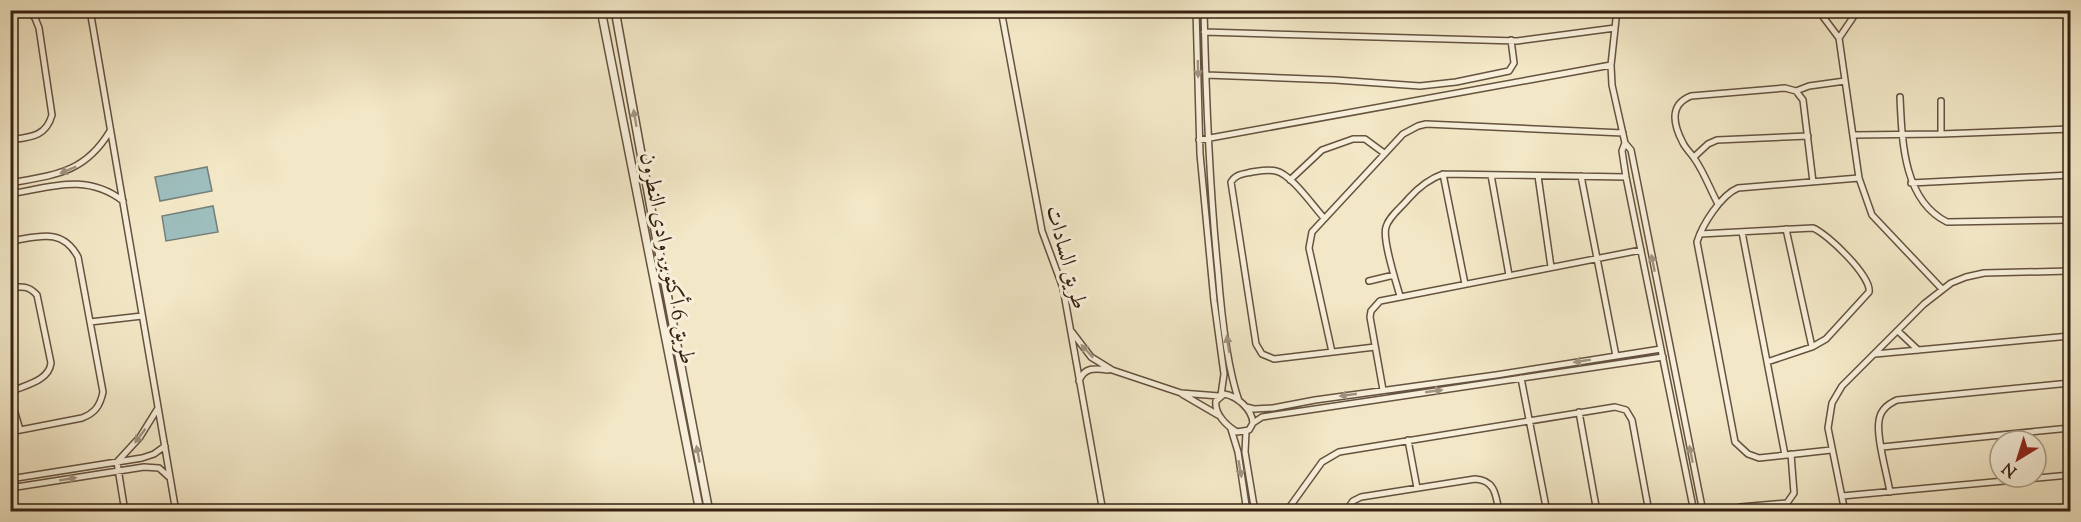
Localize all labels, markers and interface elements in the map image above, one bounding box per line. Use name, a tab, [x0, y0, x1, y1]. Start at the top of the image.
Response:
one-way arrow	[1193, 59, 1202, 78]
one-way arrow	[631, 108, 640, 127]
street label: طريق 6 أكتوبر, وادى النطرون	[630, 149, 704, 367]
one-way arrow	[59, 165, 77, 175]
street label: طريق السادات	[1036, 202, 1094, 313]
one-way arrow	[1648, 254, 1658, 272]
one-way arrow	[1223, 335, 1232, 354]
one-way arrow	[1080, 344, 1094, 359]
one-way arrow	[1573, 357, 1592, 366]
one-way arrow	[1424, 386, 1443, 395]
one-way arrow	[1338, 390, 1357, 399]
one-way arrow	[134, 429, 146, 444]
north arrow	[1988, 429, 2048, 489]
one-way arrow	[693, 444, 702, 463]
one-way arrow	[1686, 444, 1695, 463]
text: N	[1998, 456, 2022, 482]
one-way arrow	[1236, 460, 1245, 479]
one-way arrow	[59, 474, 78, 483]

